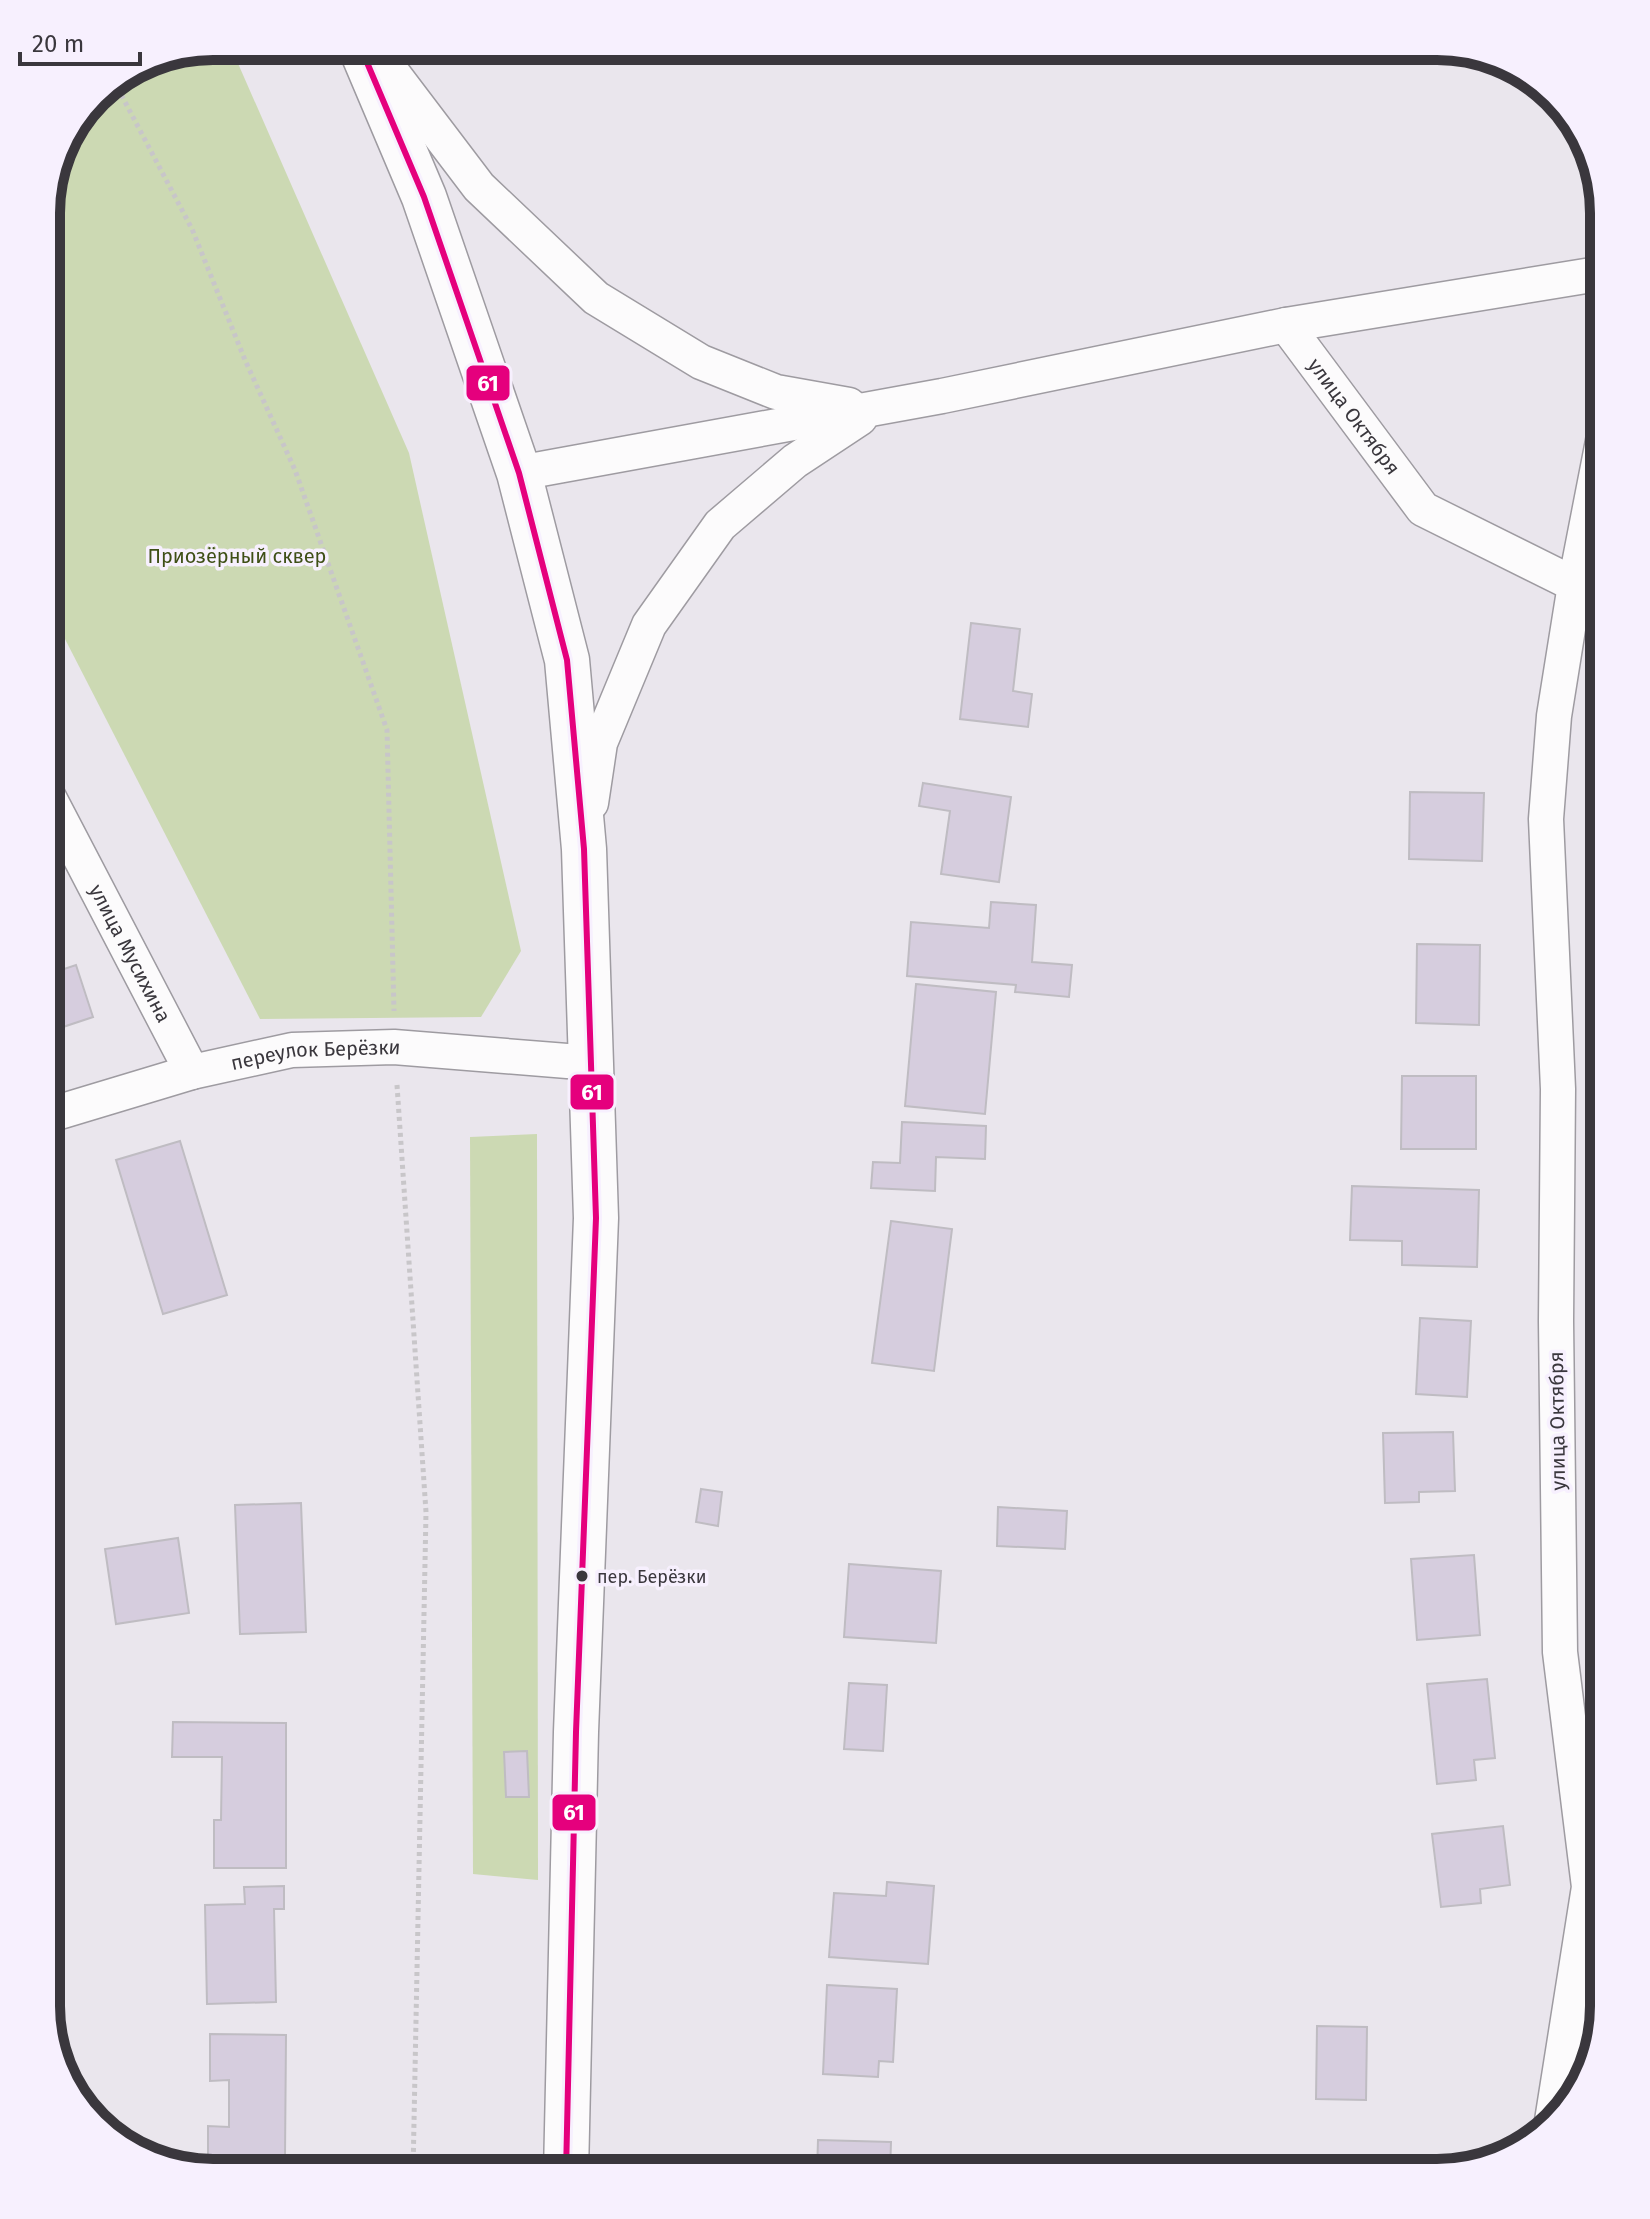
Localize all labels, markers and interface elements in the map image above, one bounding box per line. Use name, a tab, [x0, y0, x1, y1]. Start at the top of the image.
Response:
scale bar	[20, 16, 140, 66]
text: 20 m	[32, 30, 84, 58]
street label: улица Октября	[1303, 353, 1405, 479]
line badge: 61	[465, 364, 511, 402]
text: 61	[477, 370, 499, 397]
park label: Приозёрный сквер	[147, 544, 327, 568]
street label: улица Мусихина	[84, 880, 176, 1027]
street label: переулок Берёзки	[228, 1035, 402, 1075]
line badge: 61	[569, 1073, 615, 1111]
text: 61	[581, 1079, 603, 1106]
street label: улица Октября	[1544, 1351, 1570, 1491]
place label: пер. Берёзки	[597, 1566, 706, 1588]
marker: пер. Берёзки	[574, 1568, 590, 1584]
line badge: 61	[551, 1793, 597, 1832]
text: 61	[563, 1799, 585, 1826]

